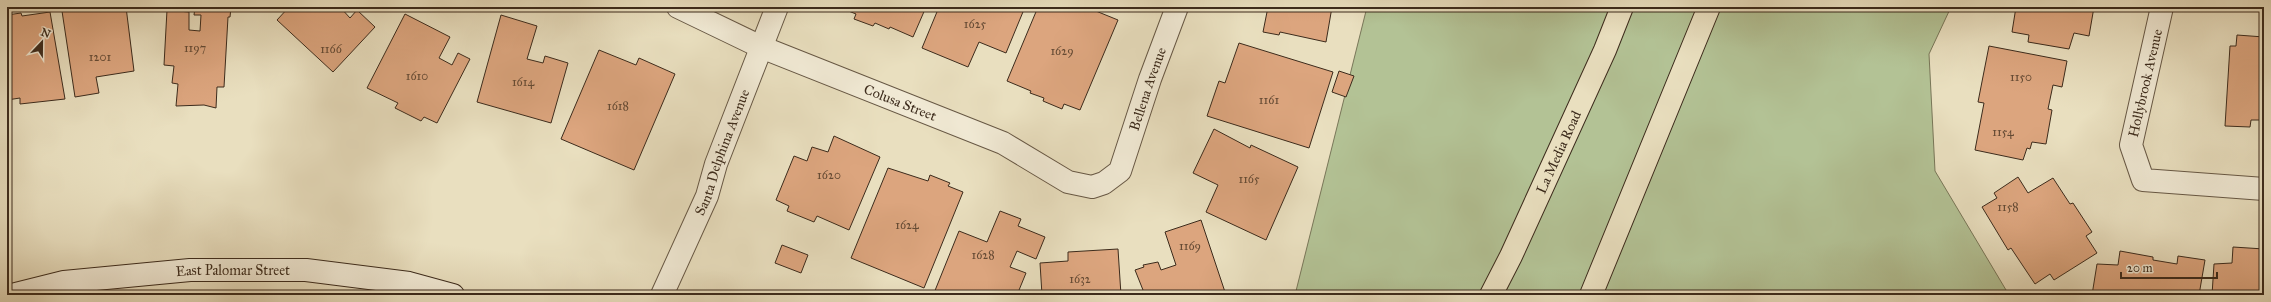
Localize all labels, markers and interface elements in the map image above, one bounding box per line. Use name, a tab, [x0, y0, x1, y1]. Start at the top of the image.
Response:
house number: 1625	[964, 17, 987, 31]
north arrow	[22, 22, 62, 62]
text: N	[39, 25, 53, 41]
street label: Hollybrook Avenue	[2125, 27, 2166, 139]
house number: 1197	[184, 41, 206, 55]
house number: 1166	[320, 42, 343, 56]
house number: 1629	[1050, 44, 1074, 58]
street label: Bellena Avenue	[1126, 45, 1170, 133]
house number: 1201	[89, 50, 111, 64]
house number: 1610	[406, 69, 428, 83]
house number: 1150	[2010, 70, 2032, 84]
house number: 1614	[512, 75, 534, 89]
street label: Colusa Street	[861, 81, 939, 125]
street label: Santa Delphina Avenue	[691, 87, 753, 218]
house number: 1161	[1259, 93, 1279, 107]
house number: 1618	[607, 99, 629, 113]
street label: La Media Road	[1533, 108, 1585, 196]
house number: 1154	[1992, 125, 2014, 139]
house number: 1620	[817, 168, 841, 182]
house number: 1165	[1238, 172, 1260, 186]
house number: 1158	[1997, 200, 2019, 214]
house number: 1624	[895, 218, 919, 232]
house number: 1169	[1179, 239, 1201, 253]
house number: 1628	[971, 248, 995, 262]
scale bar	[2121, 254, 2217, 280]
text: 20 m	[2127, 261, 2153, 275]
street label: East Palomar Street	[175, 262, 290, 280]
house number: 1632	[1069, 272, 1091, 286]

